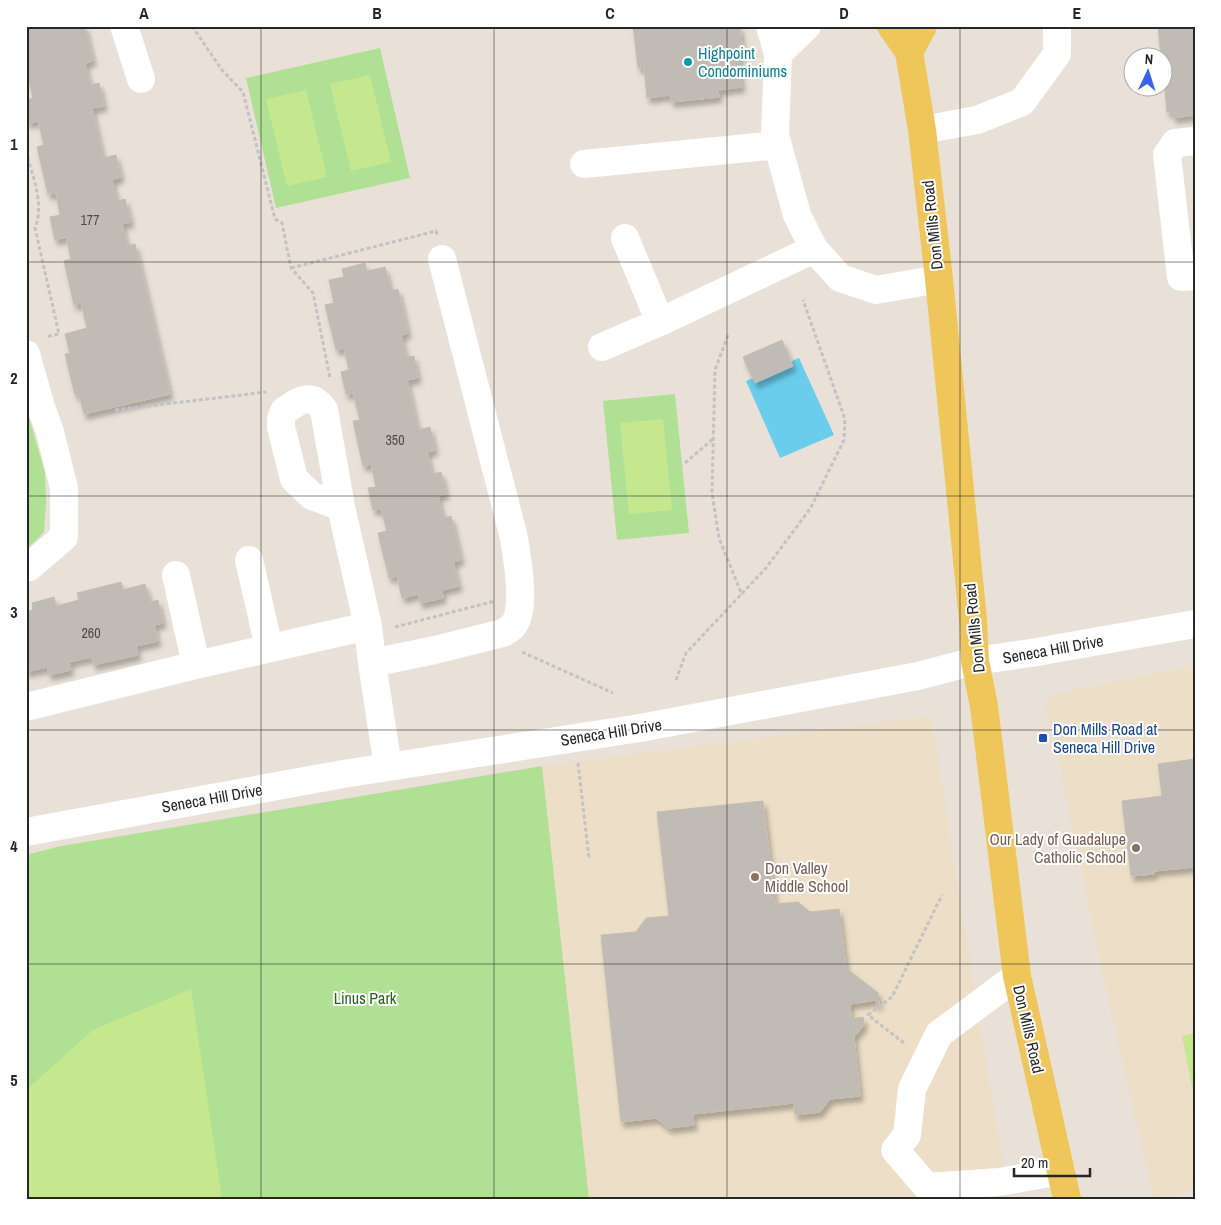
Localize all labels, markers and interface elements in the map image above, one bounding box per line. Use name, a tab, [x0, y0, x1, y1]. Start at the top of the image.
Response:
text: A	[139, 2, 149, 24]
text: B	[372, 2, 382, 24]
text: C	[605, 2, 615, 24]
text: D	[839, 2, 849, 24]
text: E	[1073, 2, 1082, 24]
place label: Highpoint Condominiums	[698, 42, 787, 82]
north arrow	[1124, 48, 1174, 98]
text: N	[1144, 50, 1154, 68]
marker: Highpoint Condominiums	[682, 56, 694, 68]
text: 1	[10, 133, 18, 155]
street label: Don Mills Road	[916, 179, 948, 271]
house number: 177	[80, 211, 100, 229]
text: 2	[10, 367, 18, 389]
house number: 350	[385, 431, 405, 449]
street label: Don Mills Road	[958, 582, 990, 674]
text: 3	[10, 601, 18, 623]
house number: 260	[81, 624, 101, 642]
street label: Seneca Hill Drive	[1001, 629, 1105, 669]
street label: Seneca Hill Drive	[559, 713, 663, 751]
place label: Don Mills Road at Seneca Hill Drive	[1053, 718, 1158, 758]
marker: Don Mills Road at Seneca Hill Drive	[1037, 732, 1049, 744]
street label: Seneca Hill Drive	[160, 778, 264, 818]
place label: Our Lady of Guadalupe Catholic School	[990, 828, 1126, 868]
text: 4	[10, 835, 18, 857]
marker: Our Lady of Guadalupe Catholic School	[1130, 842, 1142, 854]
place label: Don Valley Middle School	[765, 857, 848, 897]
marker: Don Valley Middle School	[749, 871, 761, 883]
street label: Don Mills Road	[1008, 983, 1050, 1075]
park label: Linus Park	[334, 987, 397, 1009]
text: 5	[10, 1069, 18, 1091]
scale bar	[1014, 1145, 1090, 1177]
text: 20 m	[1021, 1152, 1048, 1173]

